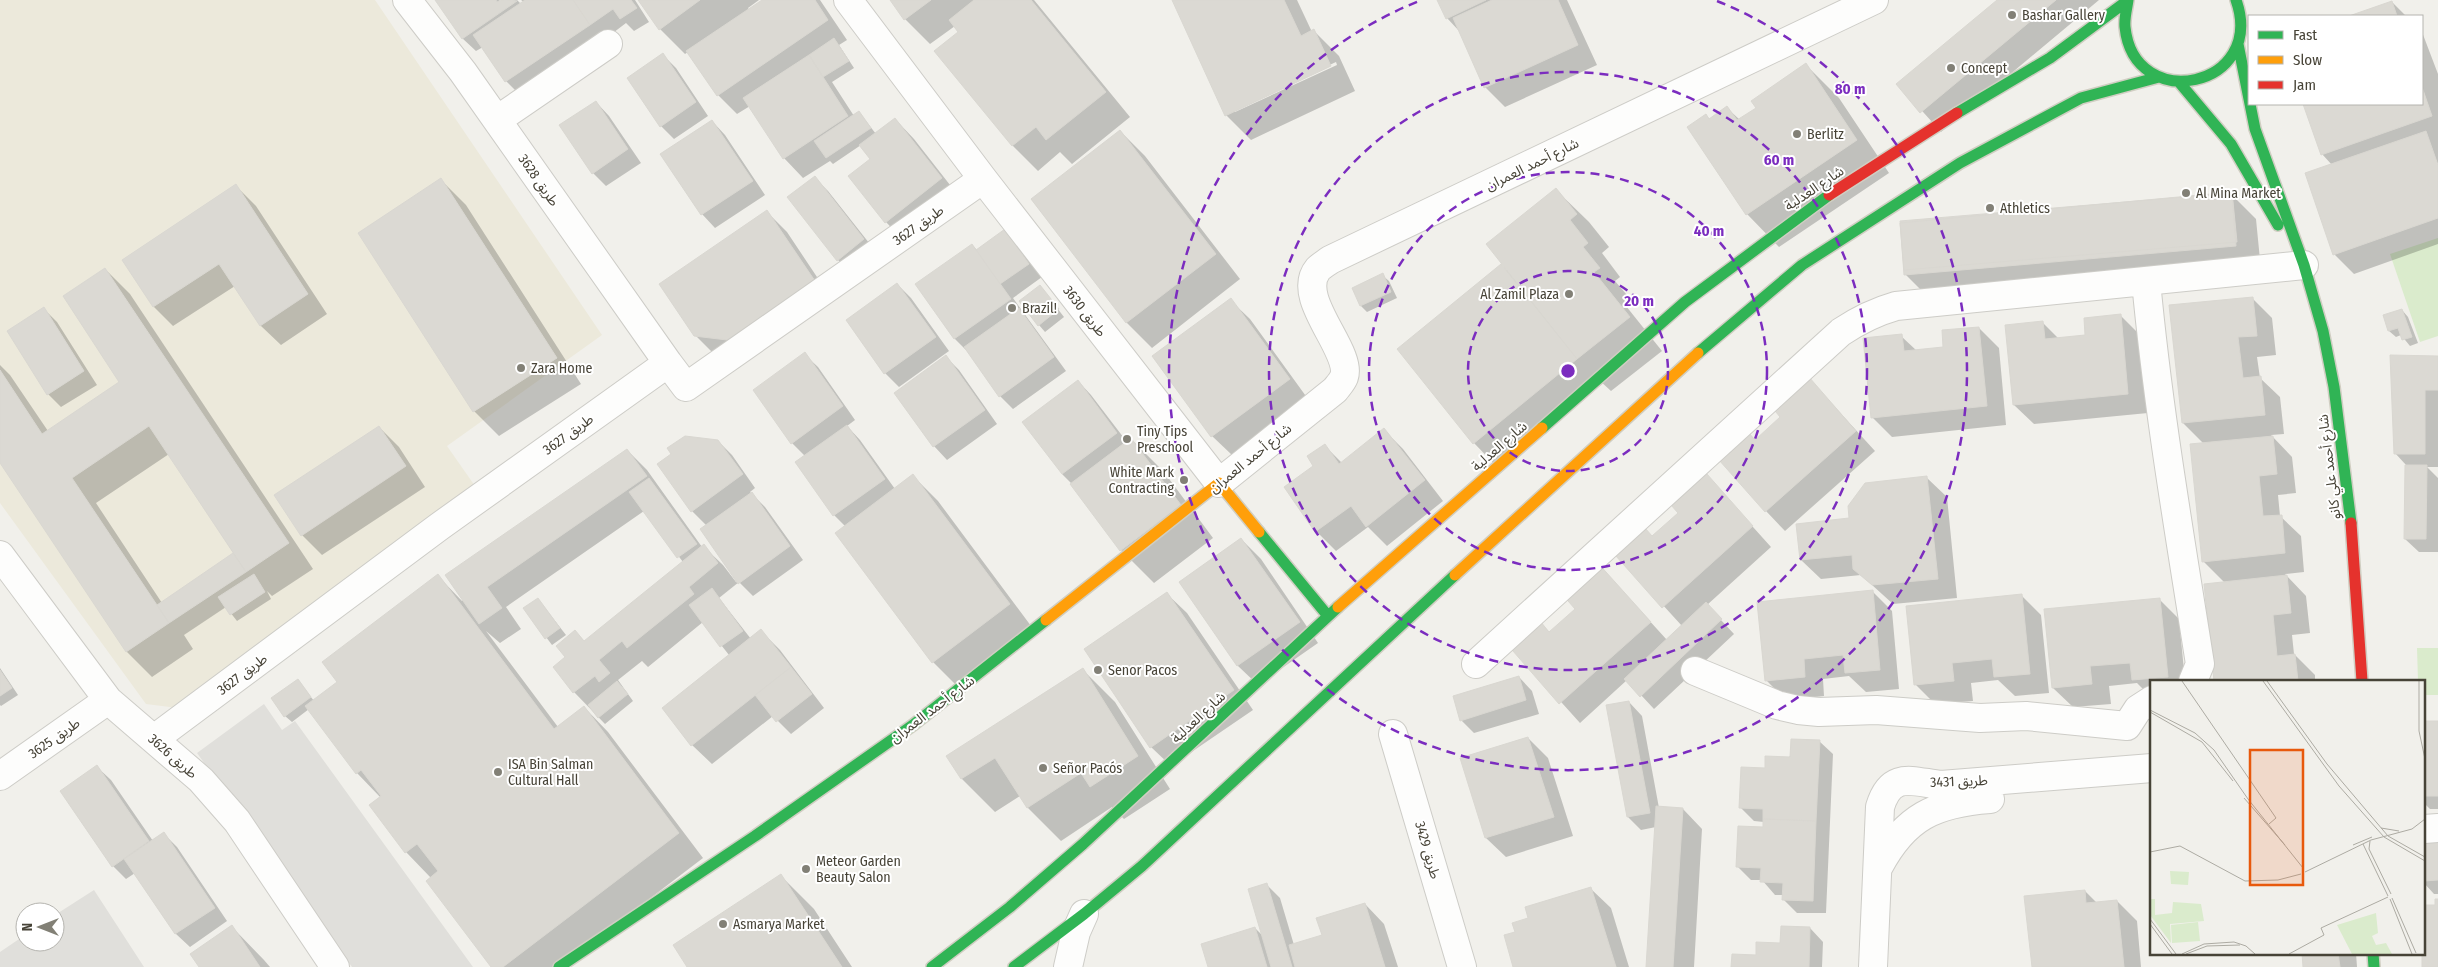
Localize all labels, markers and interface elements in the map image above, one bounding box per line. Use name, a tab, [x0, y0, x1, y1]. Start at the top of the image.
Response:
place label: Bashar Gallery	[2022, 7, 2106, 24]
marker: Bashar Gallery	[2006, 9, 2018, 21]
legend	[2248, 15, 2423, 105]
text: Fast	[2293, 26, 2317, 44]
text: Slow	[2293, 51, 2322, 69]
place label: Concept	[1961, 60, 2008, 77]
marker: Concept	[1945, 62, 1957, 74]
text: Jam	[2293, 76, 2316, 94]
text: 80 m	[1835, 80, 1865, 98]
place label: Berlitz	[1807, 126, 1844, 143]
marker: Berlitz	[1791, 128, 1803, 140]
street label: شارع أحمد العمران	[1483, 134, 1582, 196]
street label: طريق 3628	[514, 151, 563, 210]
text: 60 m	[1764, 151, 1794, 169]
street label: شارع العدلية	[1781, 162, 1848, 216]
place label: Al Mina Market	[2196, 185, 2281, 202]
marker: Al Mina Market	[2180, 187, 2192, 199]
place label: Athletics	[2000, 200, 2050, 217]
street label: طريق 3627	[890, 202, 948, 250]
marker: Athletics	[1984, 202, 1996, 214]
text: 40 m	[1694, 222, 1724, 240]
street label: طريق 3630	[1059, 282, 1110, 341]
place label: Al Zamil Plaza	[1480, 286, 1559, 303]
marker: Al Zamil Plaza	[1563, 288, 1575, 300]
text: 20 m	[1623, 292, 1654, 310]
place label: Brazil!	[1022, 300, 1057, 317]
marker: Brazil!	[1006, 302, 1018, 314]
place label: Zara Home	[531, 360, 592, 377]
marker: Zara Home	[515, 362, 527, 374]
centre of rings	[1559, 362, 1577, 380]
street label: طريق 3627	[540, 410, 597, 459]
street label: شارع أحمد علي كانو	[2314, 413, 2347, 521]
street label: شارع العدلية	[1468, 418, 1532, 477]
street label: شارع أحمد العمران	[1205, 419, 1296, 498]
place label: Tiny Tips Preschool	[1137, 423, 1194, 456]
marker: Tiny Tips Preschool	[1121, 433, 1133, 445]
place label: White Mark Contracting	[1108, 464, 1174, 497]
marker: White Mark Contracting	[1178, 474, 1190, 486]
street label: طريق 3627	[214, 650, 271, 700]
place label: Senor Pacos	[1108, 662, 1177, 679]
marker: Senor Pacos	[1092, 664, 1104, 676]
street label: شارع أحمد العمران	[886, 671, 979, 748]
inset map	[2150, 680, 2426, 954]
street label: شارع العدلية	[1168, 688, 1230, 748]
street label: طريق 3625	[25, 714, 84, 763]
street label: طريق 3626	[144, 730, 201, 783]
place label: ISA Bin Salman Cultural Hall	[508, 756, 593, 789]
place label: Señor Pacós	[1053, 760, 1122, 777]
marker: Señor Pacós	[1037, 762, 1049, 774]
marker: ISA Bin Salman Cultural Hall	[492, 766, 504, 778]
street label: طريق 3431	[1930, 772, 1988, 792]
street label: طريق 3429	[1410, 819, 1444, 881]
place label: Meteor Garden Beauty Salon	[816, 853, 901, 886]
marker: Meteor Garden Beauty Salon	[800, 863, 812, 875]
north arrow	[15, 902, 65, 952]
place label: Asmarya Market	[733, 916, 825, 933]
marker: Asmarya Market	[717, 918, 729, 930]
text: N	[19, 923, 36, 931]

